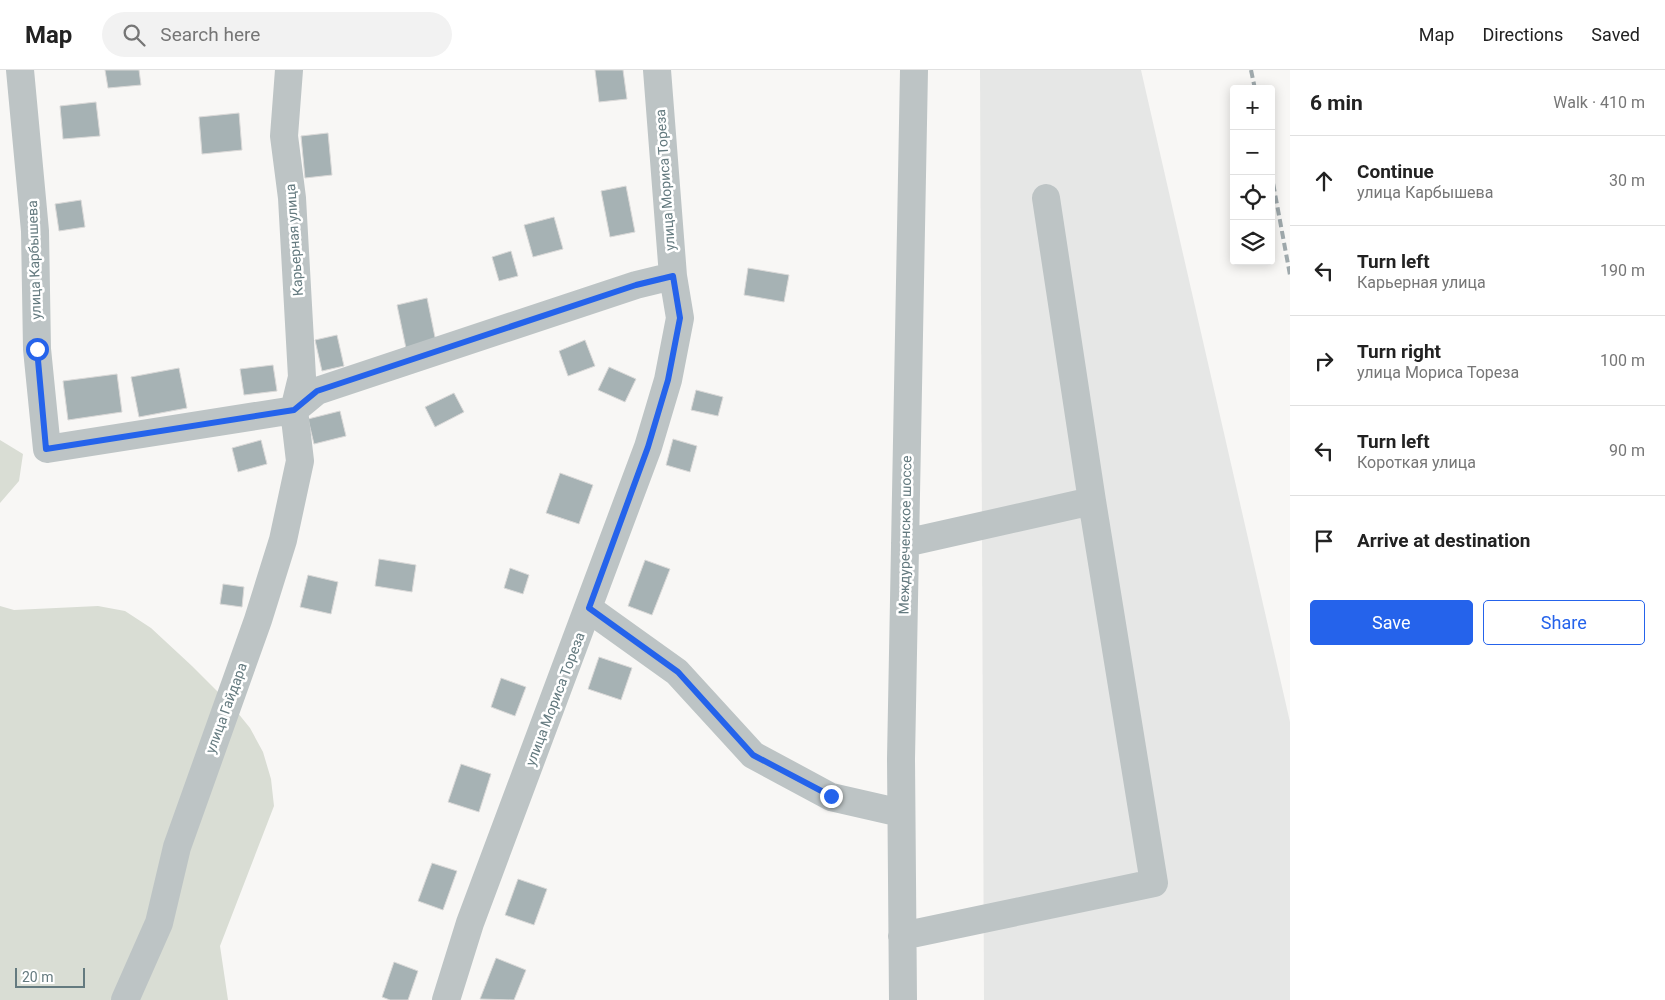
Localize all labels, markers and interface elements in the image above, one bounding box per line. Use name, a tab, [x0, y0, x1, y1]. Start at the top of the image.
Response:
search box	[102, 12, 452, 57]
text: Map	[25, 21, 72, 49]
icon: search	[120, 21, 148, 49]
text: Search here	[160, 23, 260, 46]
text: Map	[1419, 24, 1454, 45]
text: Directions	[1482, 24, 1563, 45]
text: Saved	[1591, 24, 1640, 45]
map controls	[1230, 85, 1275, 265]
button: +	[1230, 85, 1275, 130]
text: 6 min	[1310, 91, 1363, 115]
text: Walk · 410 m	[1553, 93, 1645, 112]
street label: улица Мориса Тореза	[652, 109, 678, 251]
button: −	[1230, 130, 1275, 175]
text: Continue	[1357, 160, 1434, 183]
icon: ahead	[1310, 167, 1338, 195]
text: 30 m	[1609, 171, 1645, 190]
button: locate	[1230, 175, 1275, 220]
street label: Карьерная улица	[282, 183, 306, 297]
text: улица Карбышева	[1357, 183, 1493, 202]
street label: улица Карбышева	[24, 200, 44, 320]
button: layers	[1230, 220, 1275, 265]
text: Turn left	[1357, 250, 1430, 273]
icon: left	[1310, 257, 1338, 285]
text: 190 m	[1600, 261, 1645, 280]
text: Карьерная улица	[1357, 273, 1486, 292]
route start	[26, 338, 49, 361]
text: Turn right	[1357, 340, 1441, 363]
icon: right	[1310, 347, 1338, 375]
text: 100 m	[1600, 351, 1645, 370]
text: улица Мориса Тореза	[1357, 363, 1519, 382]
text: Turn left	[1357, 430, 1430, 453]
icon: left	[1310, 437, 1338, 465]
text: 90 m	[1609, 441, 1645, 460]
text: Короткая улица	[1357, 453, 1476, 472]
street label: Междуреченское шоссе	[896, 455, 914, 615]
icon: arrive	[1310, 527, 1338, 555]
text: Arrive at destination	[1357, 529, 1530, 552]
button: Save	[1310, 600, 1473, 645]
button: Share	[1483, 600, 1645, 645]
street label: улица Мориса Тореза	[522, 630, 588, 768]
street label: улица Гайдара	[202, 660, 250, 756]
route end	[820, 785, 843, 808]
scale bar	[15, 965, 85, 988]
text: 20 m	[22, 969, 54, 985]

